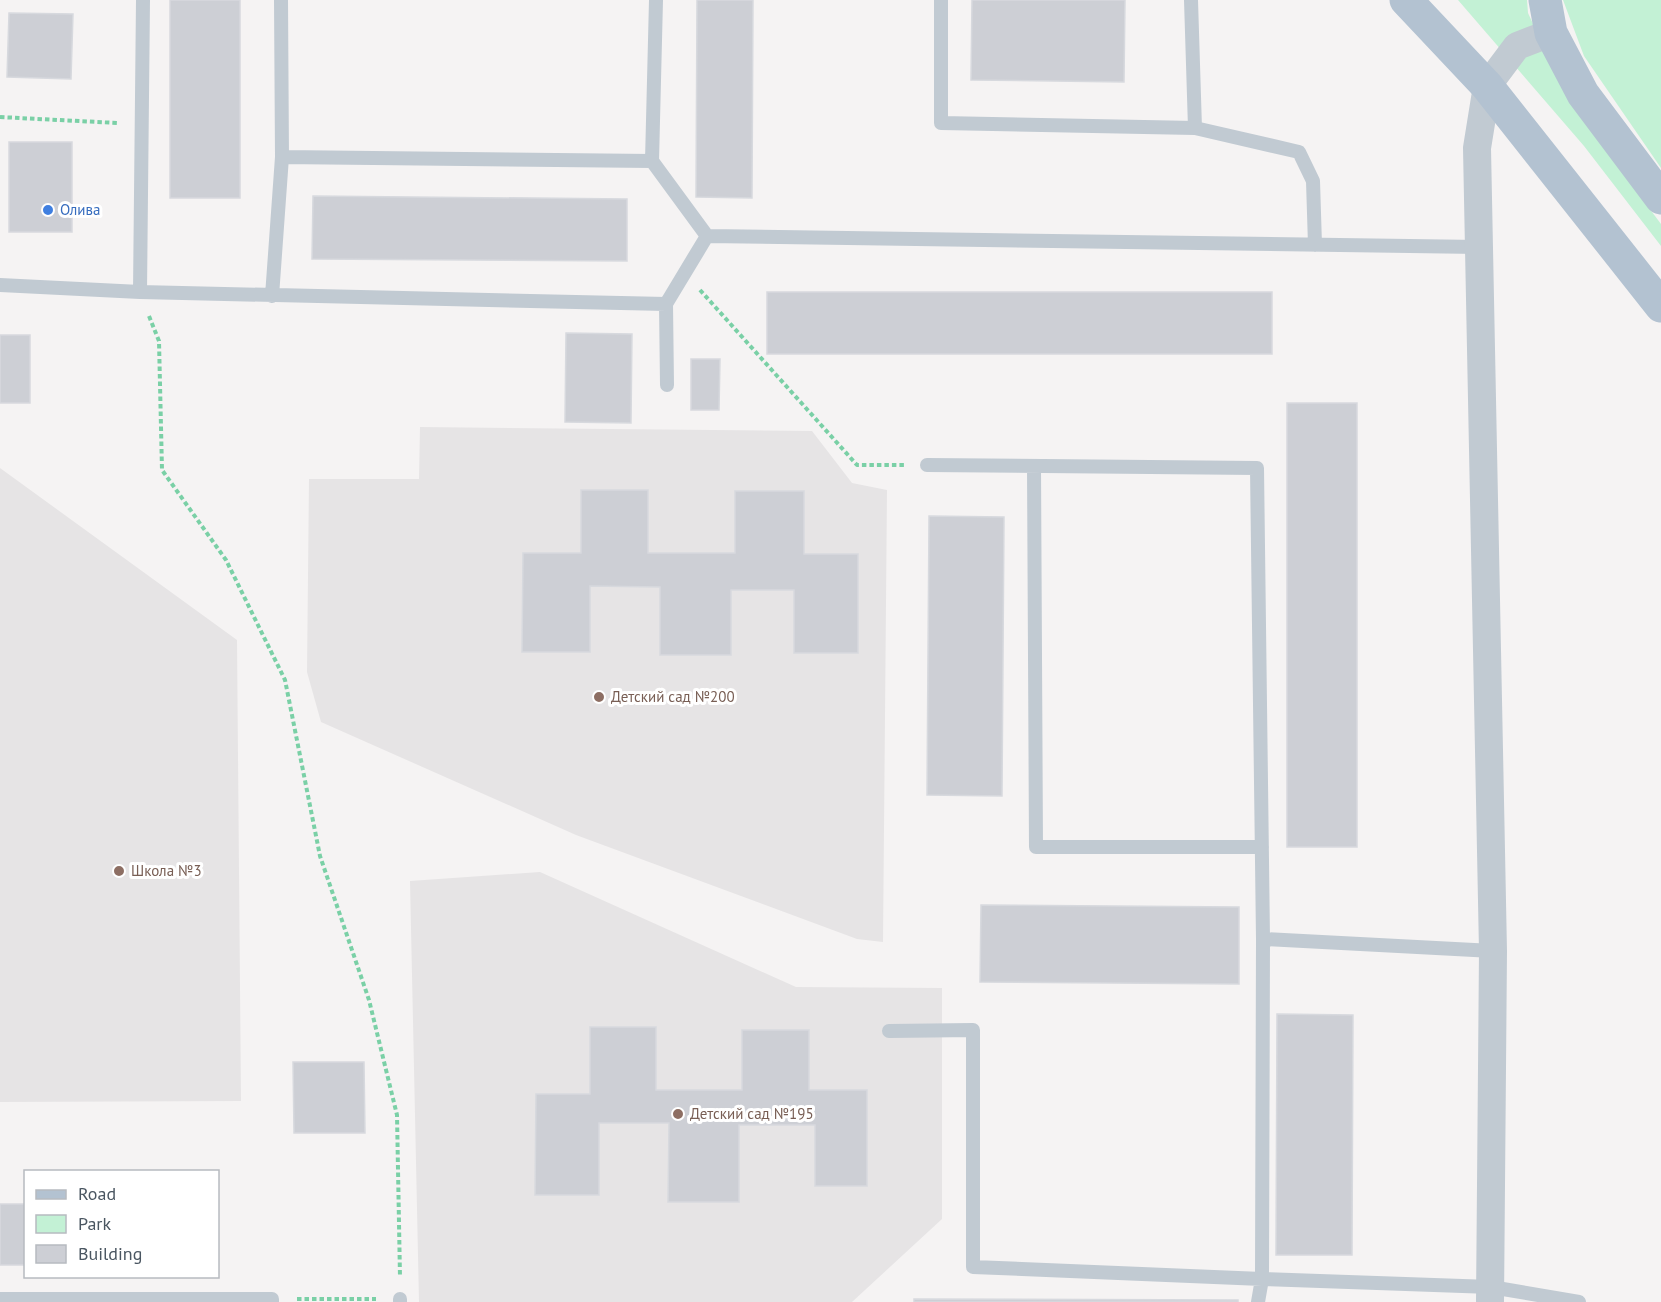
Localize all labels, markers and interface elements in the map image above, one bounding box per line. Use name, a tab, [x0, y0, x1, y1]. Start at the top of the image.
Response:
place label: Олива	[60, 200, 100, 219]
marker: Олива	[41, 203, 55, 217]
place label: Детский сад №200	[611, 687, 735, 706]
marker: Детский сад №200	[592, 690, 606, 704]
place label: Школа №3	[131, 861, 202, 880]
marker: Школа №3	[112, 864, 126, 878]
place label: Детский сад №195	[690, 1104, 814, 1123]
marker: Детский сад №195	[671, 1107, 685, 1121]
legend	[24, 1170, 219, 1278]
text: Road	[78, 1182, 116, 1205]
text: Park	[78, 1212, 111, 1235]
text: Building	[78, 1242, 142, 1265]

